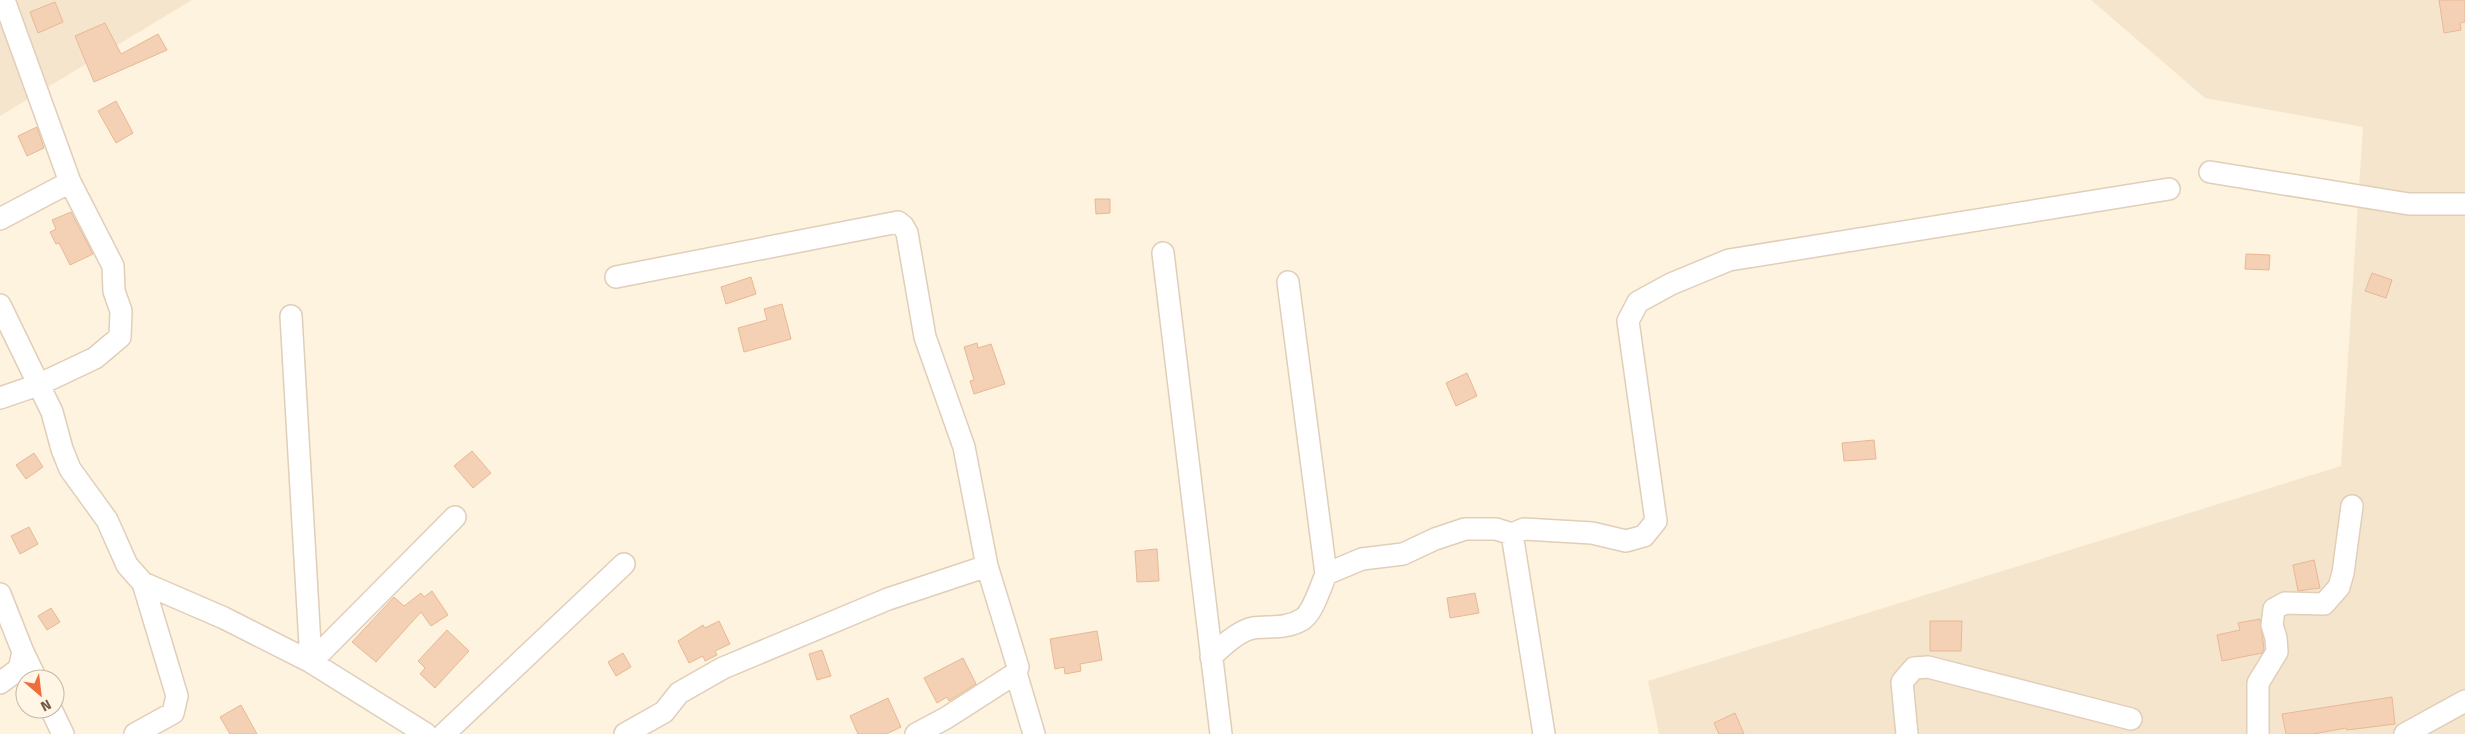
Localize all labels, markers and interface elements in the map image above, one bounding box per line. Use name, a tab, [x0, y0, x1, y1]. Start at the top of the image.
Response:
north arrow	[15, 669, 65, 719]
text: N	[38, 695, 54, 715]

